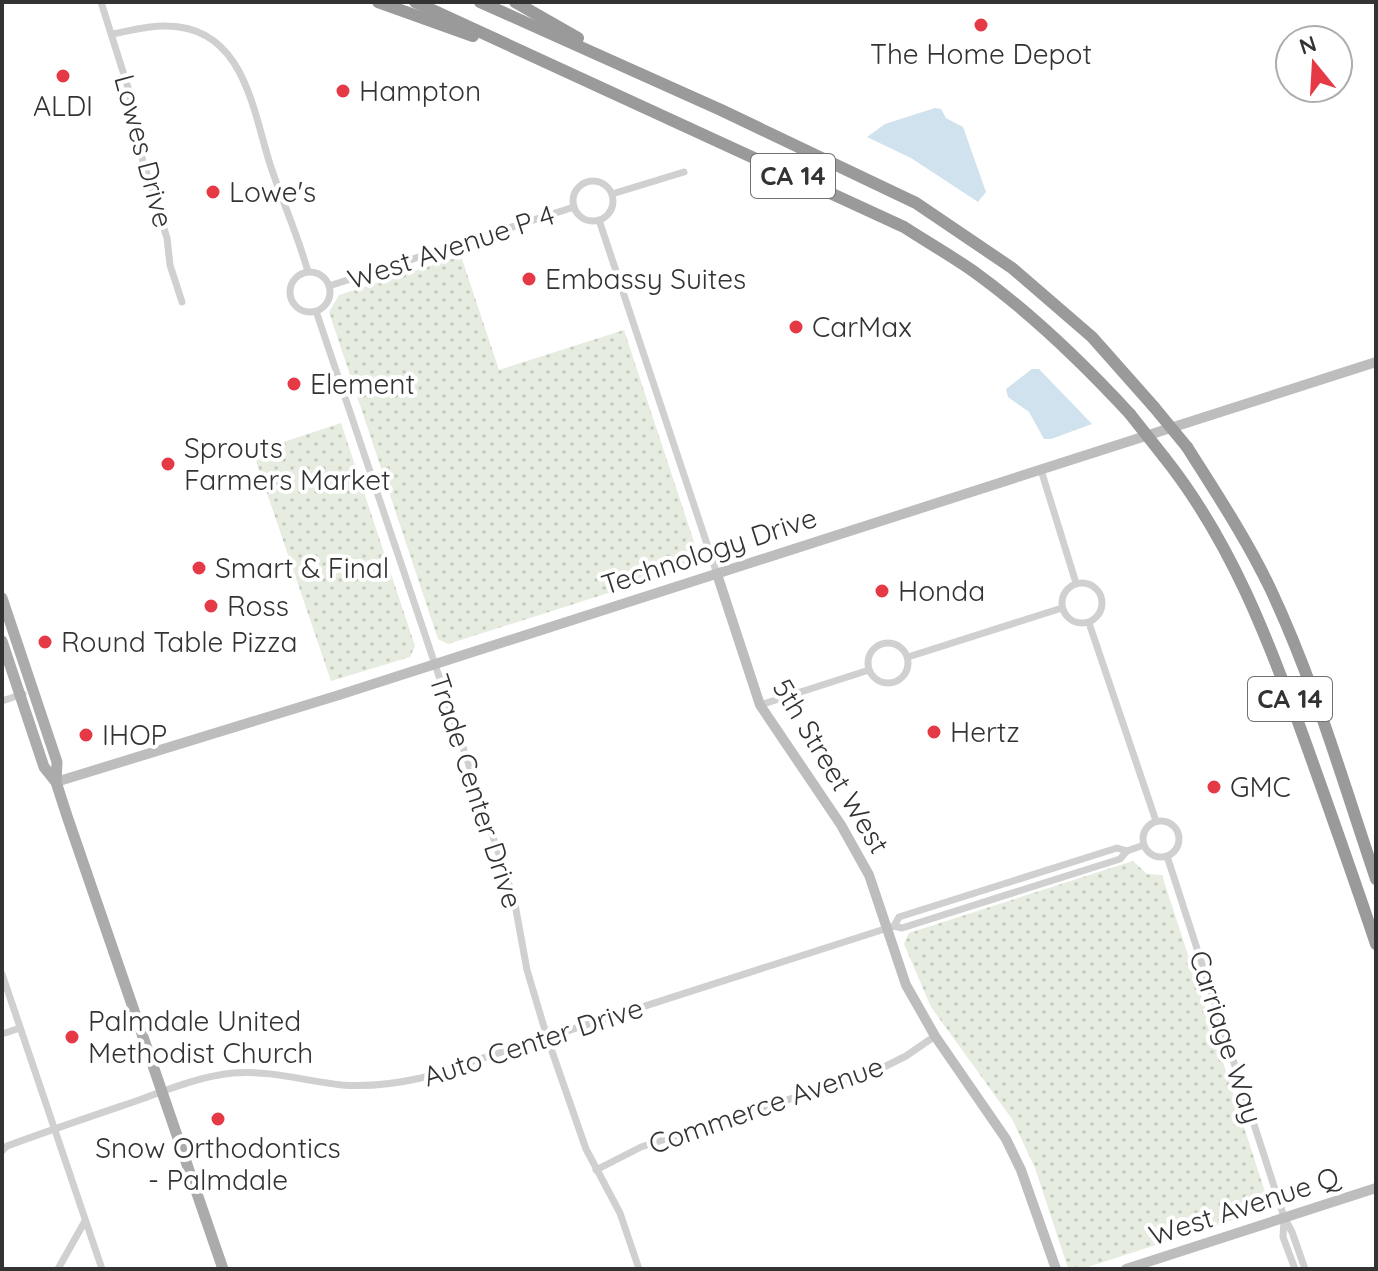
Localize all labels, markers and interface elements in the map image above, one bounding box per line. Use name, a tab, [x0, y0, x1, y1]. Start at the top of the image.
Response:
marker: The Home Depot	[972, 16, 990, 34]
north arrow	[1274, 24, 1354, 104]
text: N	[1296, 29, 1320, 61]
place label: The Home Depot	[870, 36, 1092, 71]
marker: ALDI	[54, 67, 72, 85]
street label: Lowes Drive	[107, 71, 182, 231]
place label: Hampton	[359, 73, 481, 108]
marker: Hampton	[334, 82, 352, 100]
place label: ALDI	[33, 88, 93, 123]
road number: CA 14	[751, 154, 835, 198]
place label: Lowe's	[229, 174, 316, 209]
marker: Lowe's	[204, 183, 222, 201]
street label: West Avenue P 4	[343, 197, 559, 296]
place label: Embassy Suites	[545, 261, 746, 296]
marker: Embassy Suites	[520, 270, 538, 288]
place label: CarMax	[812, 309, 912, 344]
marker: CarMax	[787, 318, 805, 336]
place label: Element	[310, 366, 415, 401]
marker: Element	[285, 375, 303, 393]
place label: Sprouts Farmers Market	[184, 430, 391, 497]
marker: Sprouts Farmers Market	[159, 455, 177, 473]
street label: Technology Drive	[597, 499, 821, 602]
place label: Smart & Final	[215, 550, 389, 585]
marker: Smart & Final	[190, 559, 208, 577]
place label: Honda	[898, 573, 985, 608]
marker: Honda	[873, 582, 891, 600]
place label: Ross	[227, 588, 289, 623]
marker: Ross	[202, 597, 220, 615]
place label: Round Table Pizza	[61, 624, 297, 659]
marker: Round Table Pizza	[36, 633, 54, 651]
street label: Trade Center Drive	[422, 669, 531, 912]
street label: 5th Street West	[766, 672, 897, 859]
road number: CA 14	[1248, 677, 1332, 721]
place label: Hertz	[950, 714, 1020, 749]
place label: IHOP	[102, 717, 167, 752]
marker: Hertz	[925, 723, 943, 741]
marker: IHOP	[77, 726, 95, 744]
place label: GMC	[1230, 769, 1291, 804]
marker: GMC	[1205, 778, 1223, 796]
street label: Carriage Way	[1182, 946, 1271, 1128]
street label: Auto Center Drive	[419, 990, 647, 1094]
place label: Palmdale United Methodist Church	[88, 1003, 313, 1070]
marker: Palmdale United Methodist Church	[63, 1028, 81, 1046]
street label: Commerce Avenue	[644, 1048, 888, 1161]
marker: Snow Orthodontics - Palmdale	[209, 1110, 227, 1128]
place label: Snow Orthodontics - Palmdale	[95, 1130, 341, 1197]
street label: West Avenue Q	[1144, 1158, 1345, 1253]

